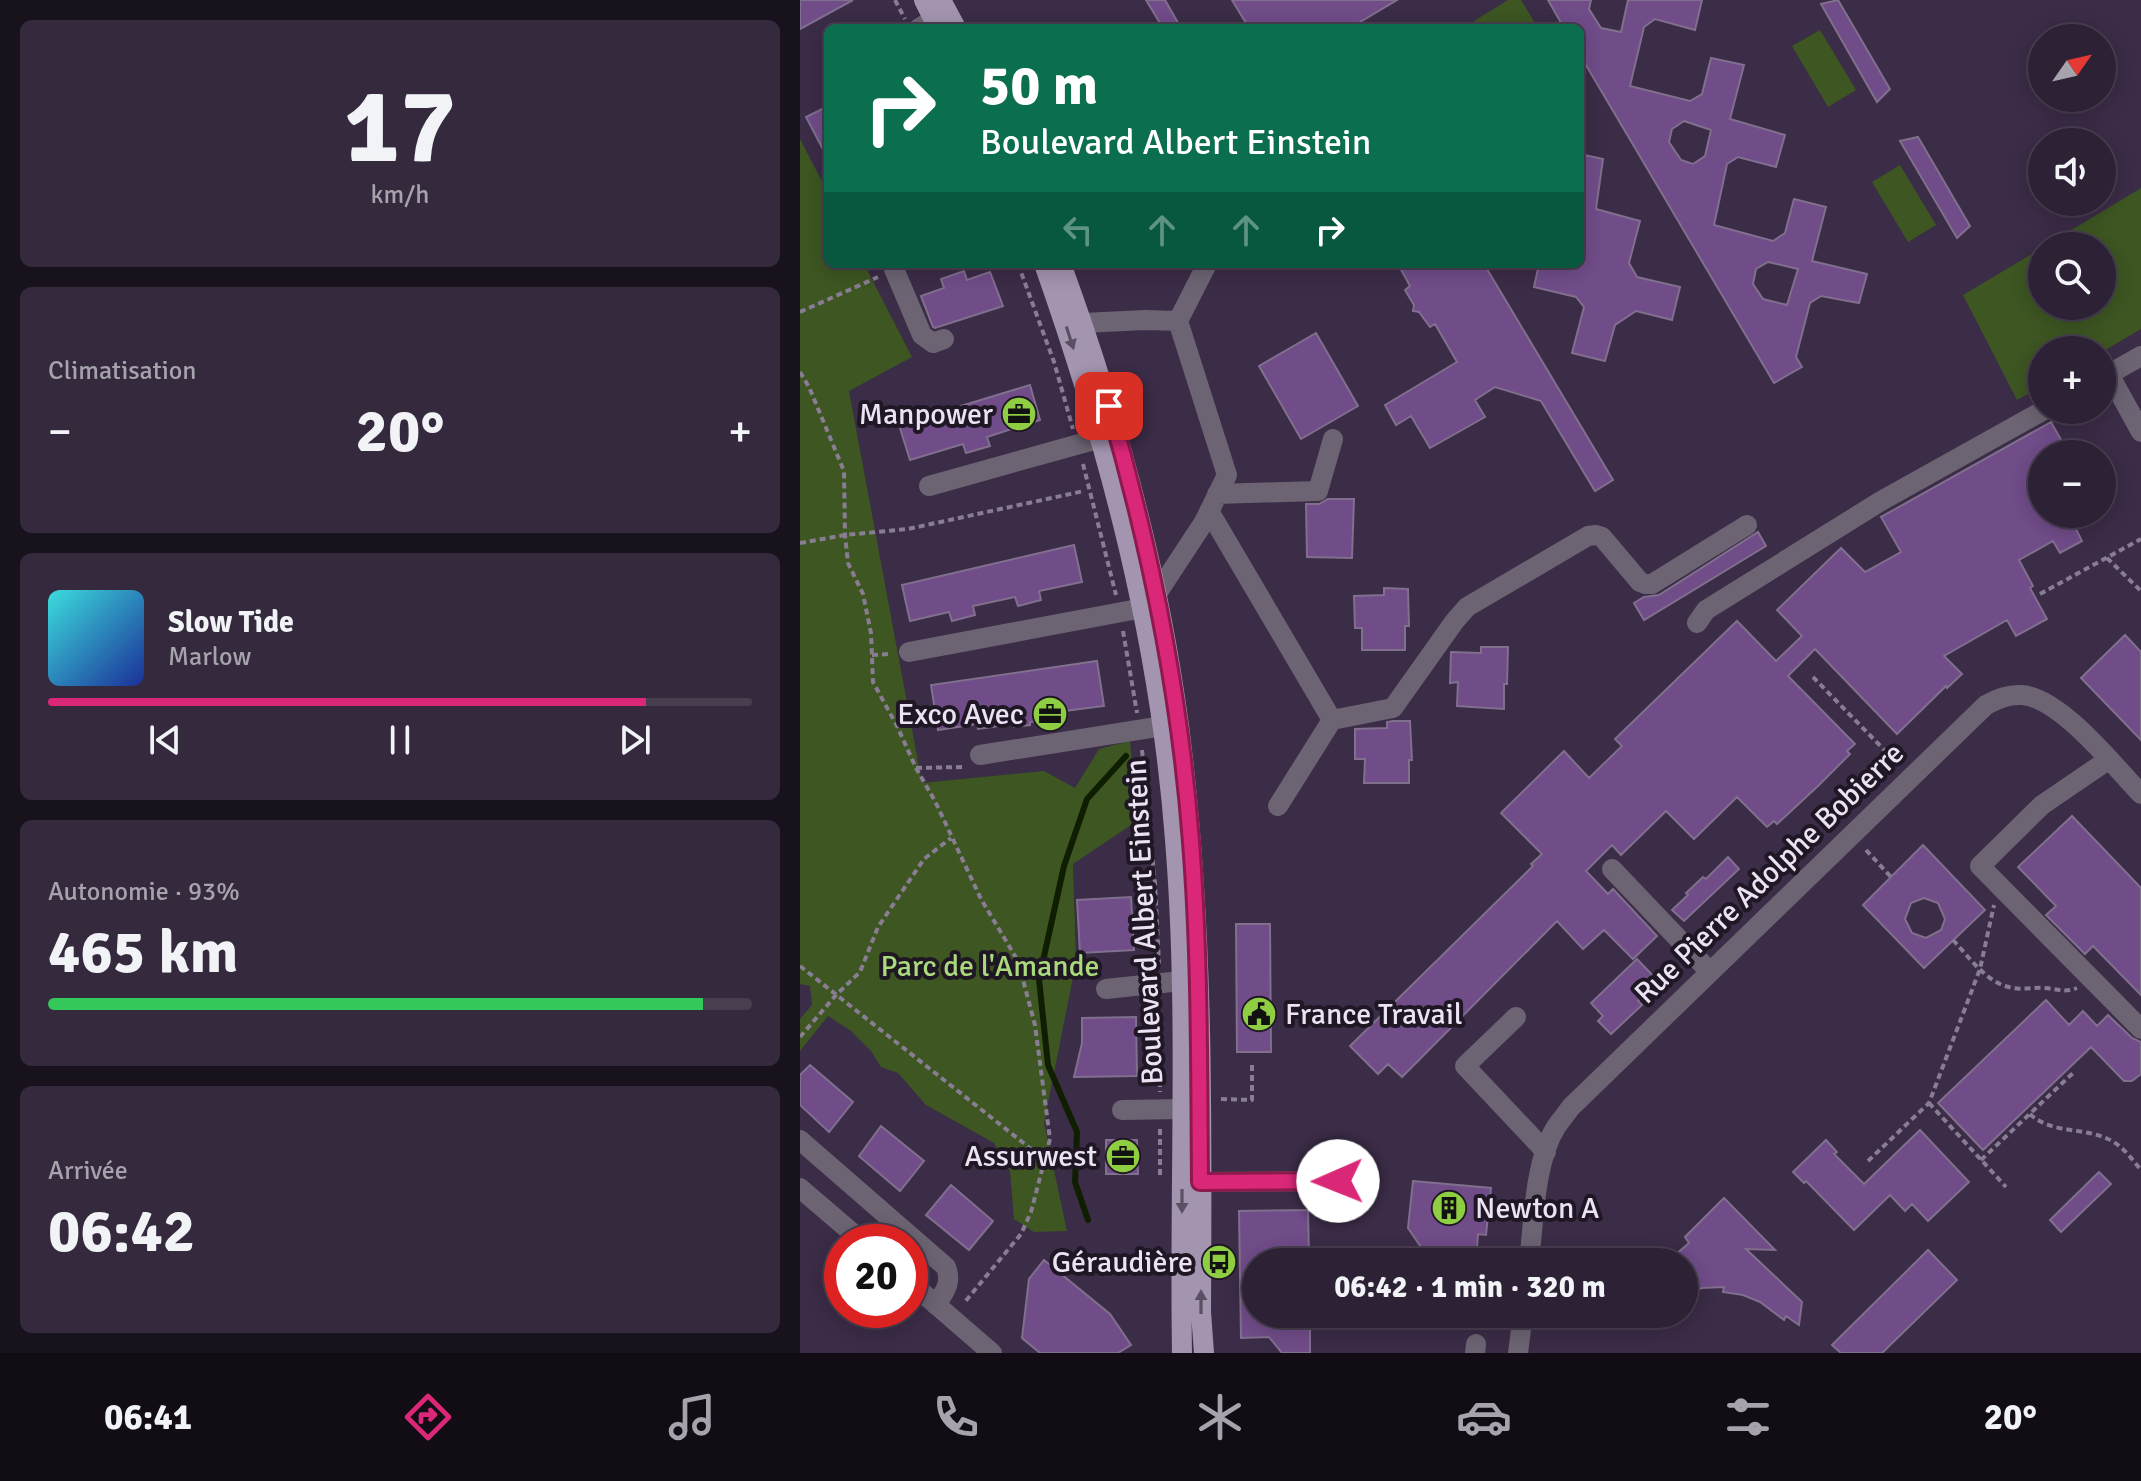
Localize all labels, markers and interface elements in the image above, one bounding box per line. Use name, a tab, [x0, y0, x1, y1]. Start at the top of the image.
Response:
north arrow	[2028, 24, 2116, 112]
map controls	[2028, 24, 2116, 528]
text: 50 m	[980, 51, 1098, 120]
icon: right	[848, 56, 952, 160]
text: 17	[344, 63, 456, 191]
text: Boulevard Albert Einstein	[980, 120, 1371, 165]
button: sound	[2028, 128, 2116, 216]
text: km/h	[371, 179, 429, 211]
icon: left	[1056, 208, 1100, 252]
icon: ahead	[1140, 208, 1184, 252]
icon: ahead	[1224, 208, 1268, 252]
icon: right	[1308, 208, 1352, 252]
button: search	[2028, 232, 2116, 320]
one-way arrow	[1064, 326, 1076, 350]
button: +	[2028, 336, 2116, 424]
text: Climatisation	[48, 355, 197, 387]
pin	[1075, 372, 1143, 440]
icon: arrive	[1087, 384, 1131, 428]
text: 20°	[356, 395, 444, 469]
office icon: Manpower	[1000, 395, 1038, 433]
place label: Manpower	[859, 396, 993, 433]
text: −	[48, 405, 72, 459]
text: +	[728, 405, 752, 459]
button: −	[2028, 440, 2116, 528]
text: Slow Tide	[168, 604, 294, 641]
text: Marlow	[168, 641, 251, 673]
office icon: Exco Avec	[1031, 695, 1069, 733]
place label: Exco Avec	[897, 696, 1024, 733]
icon: previous	[143, 718, 187, 762]
icon: pause	[378, 718, 422, 762]
icon: next	[613, 718, 657, 762]
street label: Rue Pierre Adolphe Bobierre	[1627, 735, 1912, 1012]
street label: Boulevard Albert Einstein	[1117, 758, 1172, 1086]
text: Autonomie · 93%	[48, 876, 240, 908]
text: 465 km	[48, 916, 238, 990]
park label: Parc de l'Amande	[880, 948, 1100, 985]
public building icon: France Travail	[1240, 995, 1278, 1033]
place label: France Travail	[1285, 996, 1463, 1033]
office icon: Assurwest	[1104, 1137, 1142, 1175]
place label: Assurwest	[964, 1138, 1097, 1175]
position arrow	[1296, 1139, 1380, 1223]
text: Arrivée	[48, 1155, 128, 1187]
one-way arrow	[1176, 1189, 1188, 1214]
building icon: Newton A	[1430, 1189, 1468, 1227]
place label: Newton A	[1475, 1190, 1599, 1227]
text: 06:42	[48, 1195, 195, 1269]
speed limit sign: 20	[824, 1224, 928, 1328]
bus stop icon: Géraudière	[1200, 1243, 1238, 1281]
place label: Géraudière	[1052, 1244, 1193, 1281]
text: 06:42 · 1 min · 320 m	[1334, 1269, 1606, 1306]
one-way arrow	[1195, 1289, 1207, 1314]
icon: directions	[400, 1389, 456, 1445]
icon: music	[664, 1389, 720, 1445]
icon: phone	[928, 1389, 984, 1445]
icon: climate	[1192, 1389, 1248, 1445]
icon: car	[1456, 1389, 1512, 1445]
icon: filters	[1720, 1389, 1776, 1445]
text: 06:41	[104, 1395, 192, 1440]
text: 20°	[1984, 1395, 2037, 1440]

